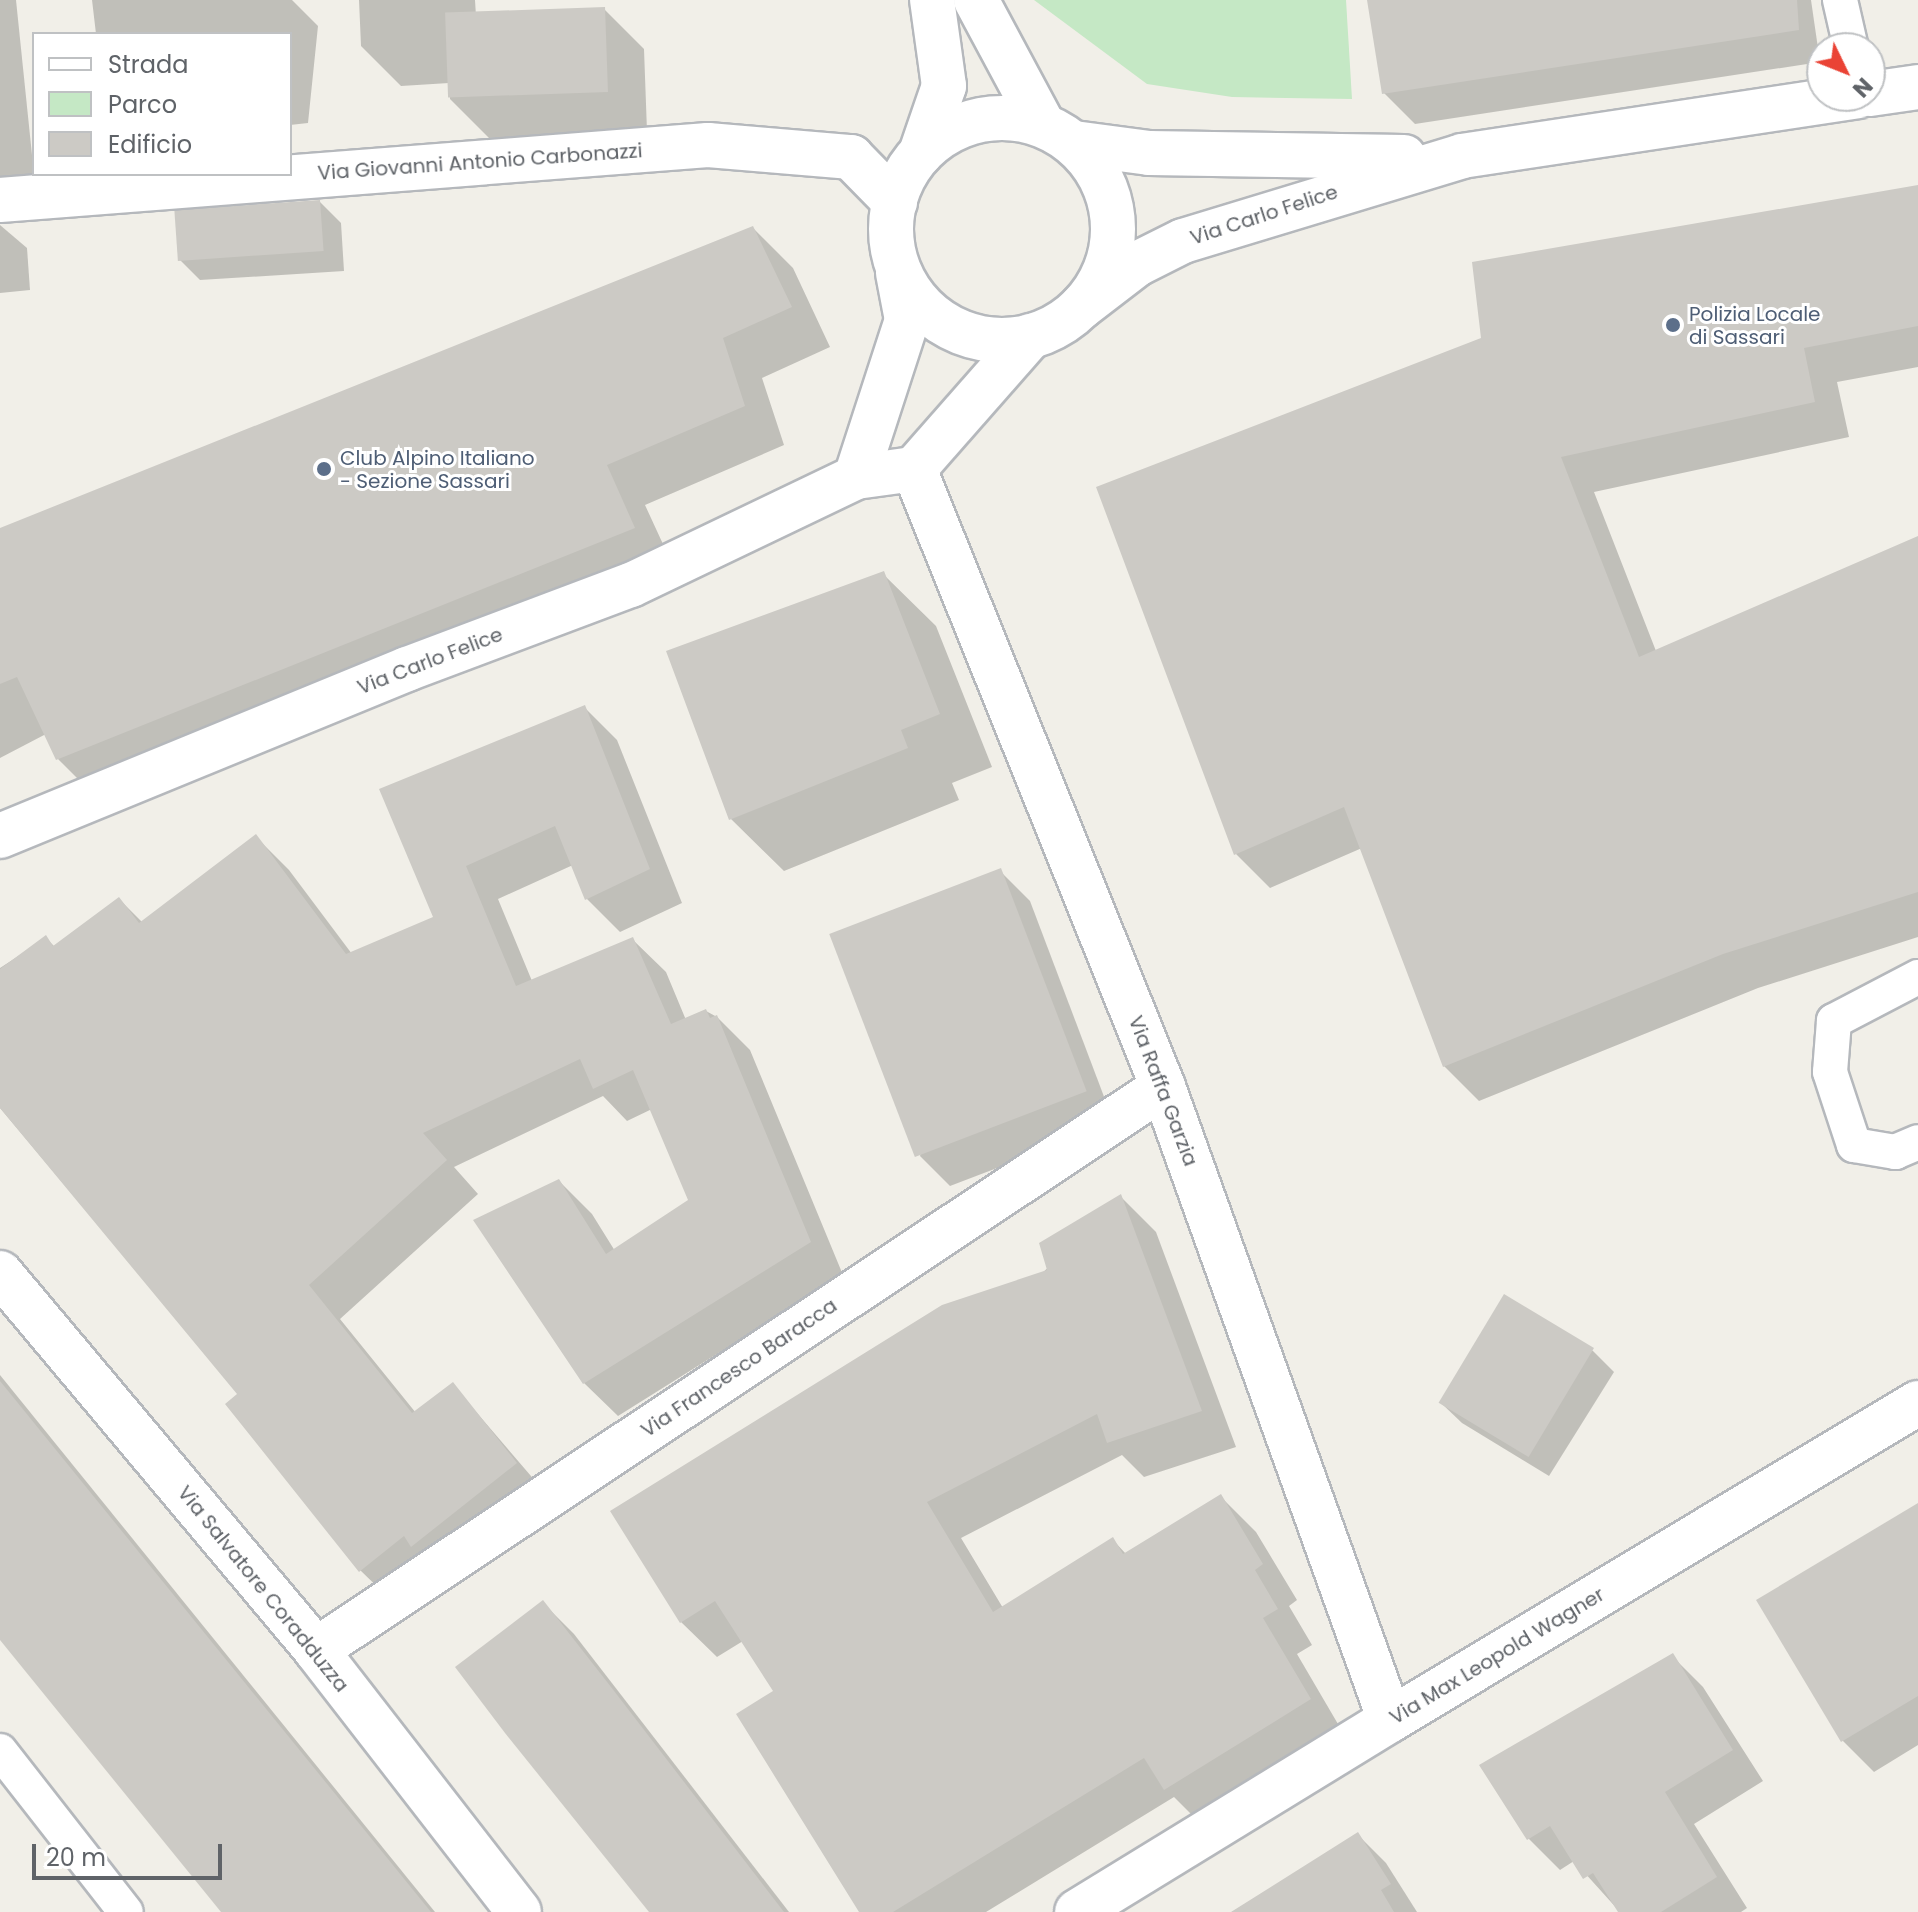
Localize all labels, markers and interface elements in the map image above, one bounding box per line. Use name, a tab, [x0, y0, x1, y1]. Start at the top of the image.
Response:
legend	[32, 32, 292, 176]
north arrow	[1806, 32, 1886, 112]
text: Strada	[108, 48, 188, 81]
text: N	[1845, 71, 1879, 104]
text: Parco	[108, 88, 177, 121]
text: Edificio	[108, 128, 192, 161]
street label: Via Giovanni Antonio Carbonazzi	[317, 139, 643, 185]
street label: Via Carlo Felice	[1187, 180, 1341, 250]
place label: Polizia Locale di Sassari	[1689, 302, 1821, 349]
marker: Polizia Locale di Sassari	[1664, 316, 1682, 334]
place label: Club Alpino Italiano - Sezione Sassari	[340, 446, 534, 493]
marker: Club Alpino Italiano - Sezione Sassari	[315, 460, 333, 478]
street label: Via Carlo Felice	[354, 622, 506, 700]
street label: Via Raffa Garzia	[1123, 1012, 1203, 1170]
street label: Via Francesco Baracca	[637, 1293, 841, 1443]
street label: Via Salvatore Coradduzza	[172, 1481, 354, 1697]
street label: Via Max Leopold Wagner	[1385, 1582, 1609, 1730]
scale bar	[36, 1828, 226, 1878]
text: 20 m	[46, 1841, 106, 1874]

